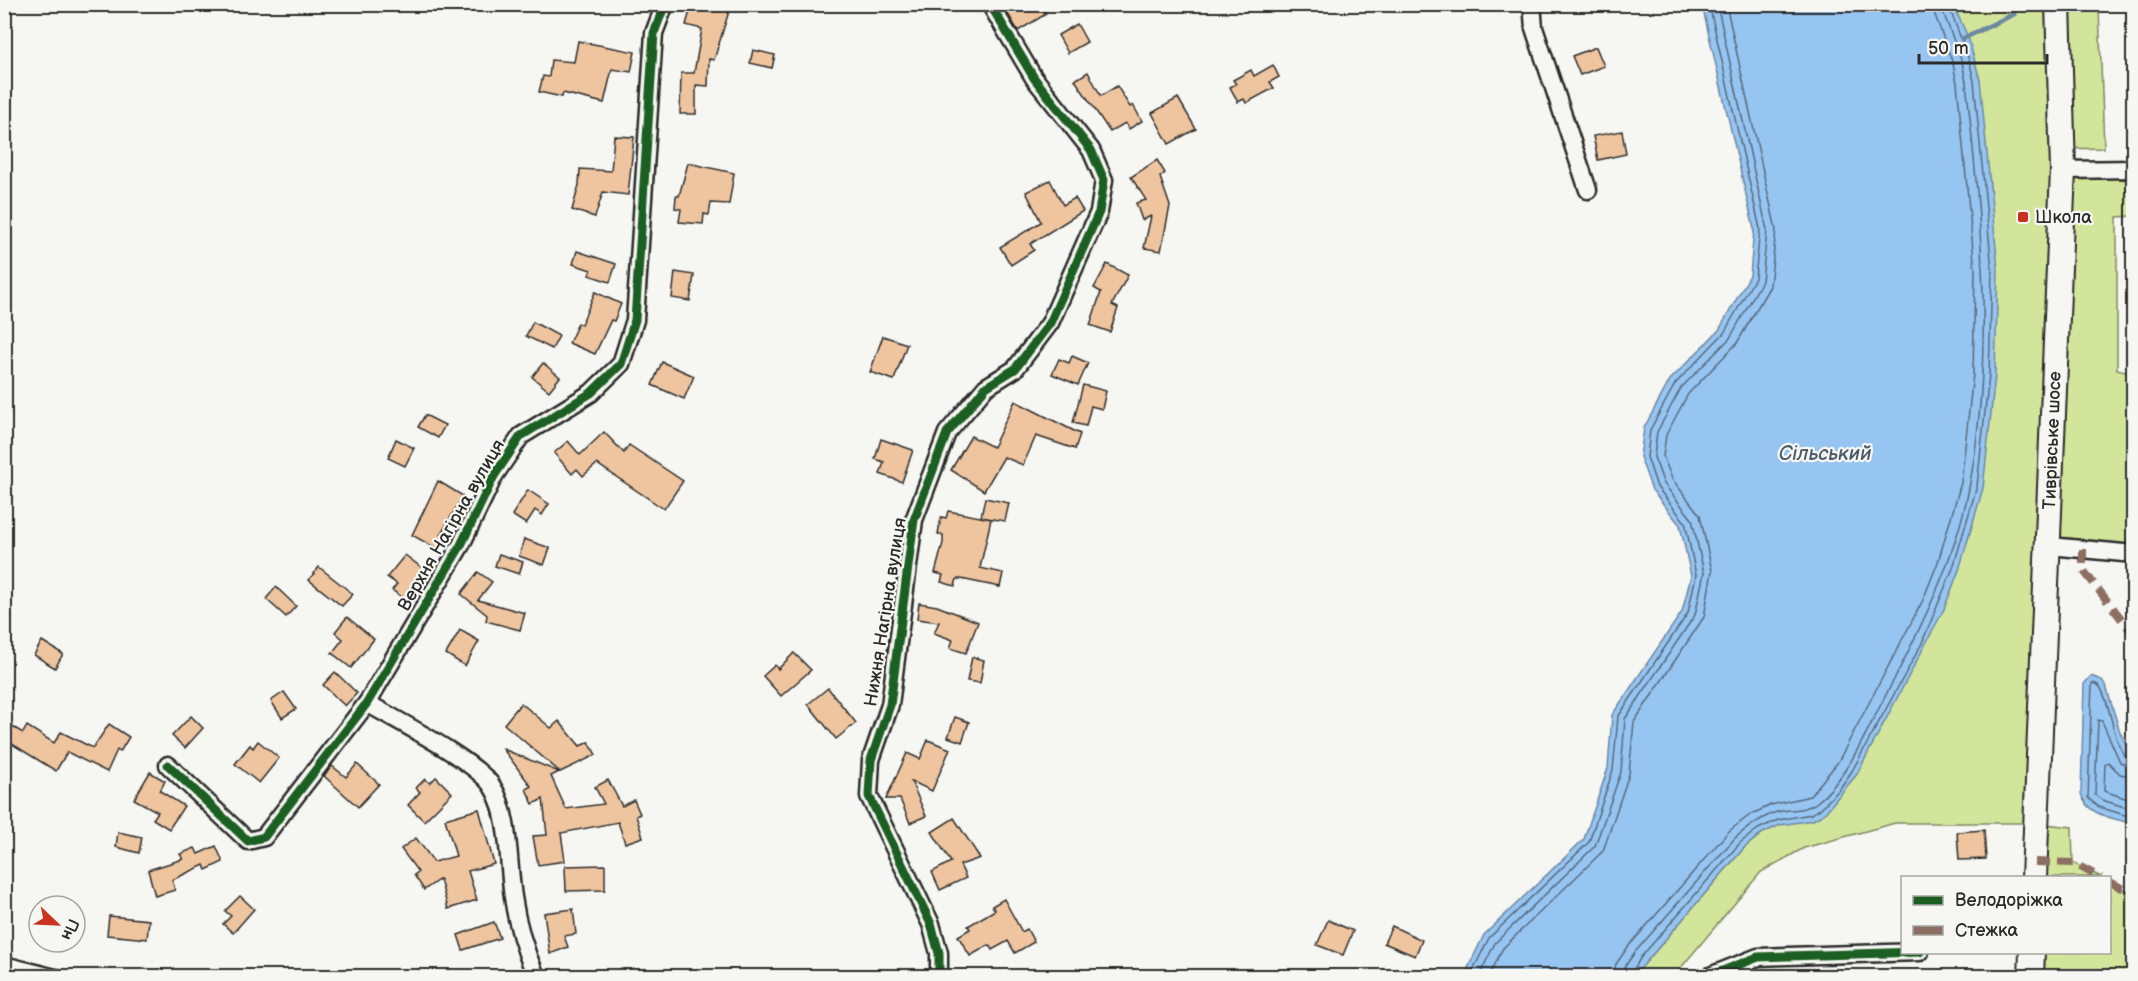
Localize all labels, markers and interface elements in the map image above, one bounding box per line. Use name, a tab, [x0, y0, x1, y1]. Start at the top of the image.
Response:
scale bar	[1919, 27, 2046, 65]
text: 50 m	[1928, 38, 1969, 59]
place label: Школа	[2035, 207, 2092, 228]
marker: Школа	[2016, 210, 2030, 224]
street label: Тиврівське шосе	[2039, 371, 2066, 510]
street label: Верхня Нагірна вулиця	[394, 436, 509, 615]
water label: Сільський	[1779, 442, 1872, 466]
street label: Нижня Нагірна вулиця	[860, 516, 911, 708]
legend	[1901, 876, 2111, 954]
text: Велодоріжка	[1955, 890, 2063, 911]
north arrow	[27, 894, 87, 954]
text: Пн	[57, 916, 82, 943]
text: Стежка	[1955, 920, 2018, 941]

